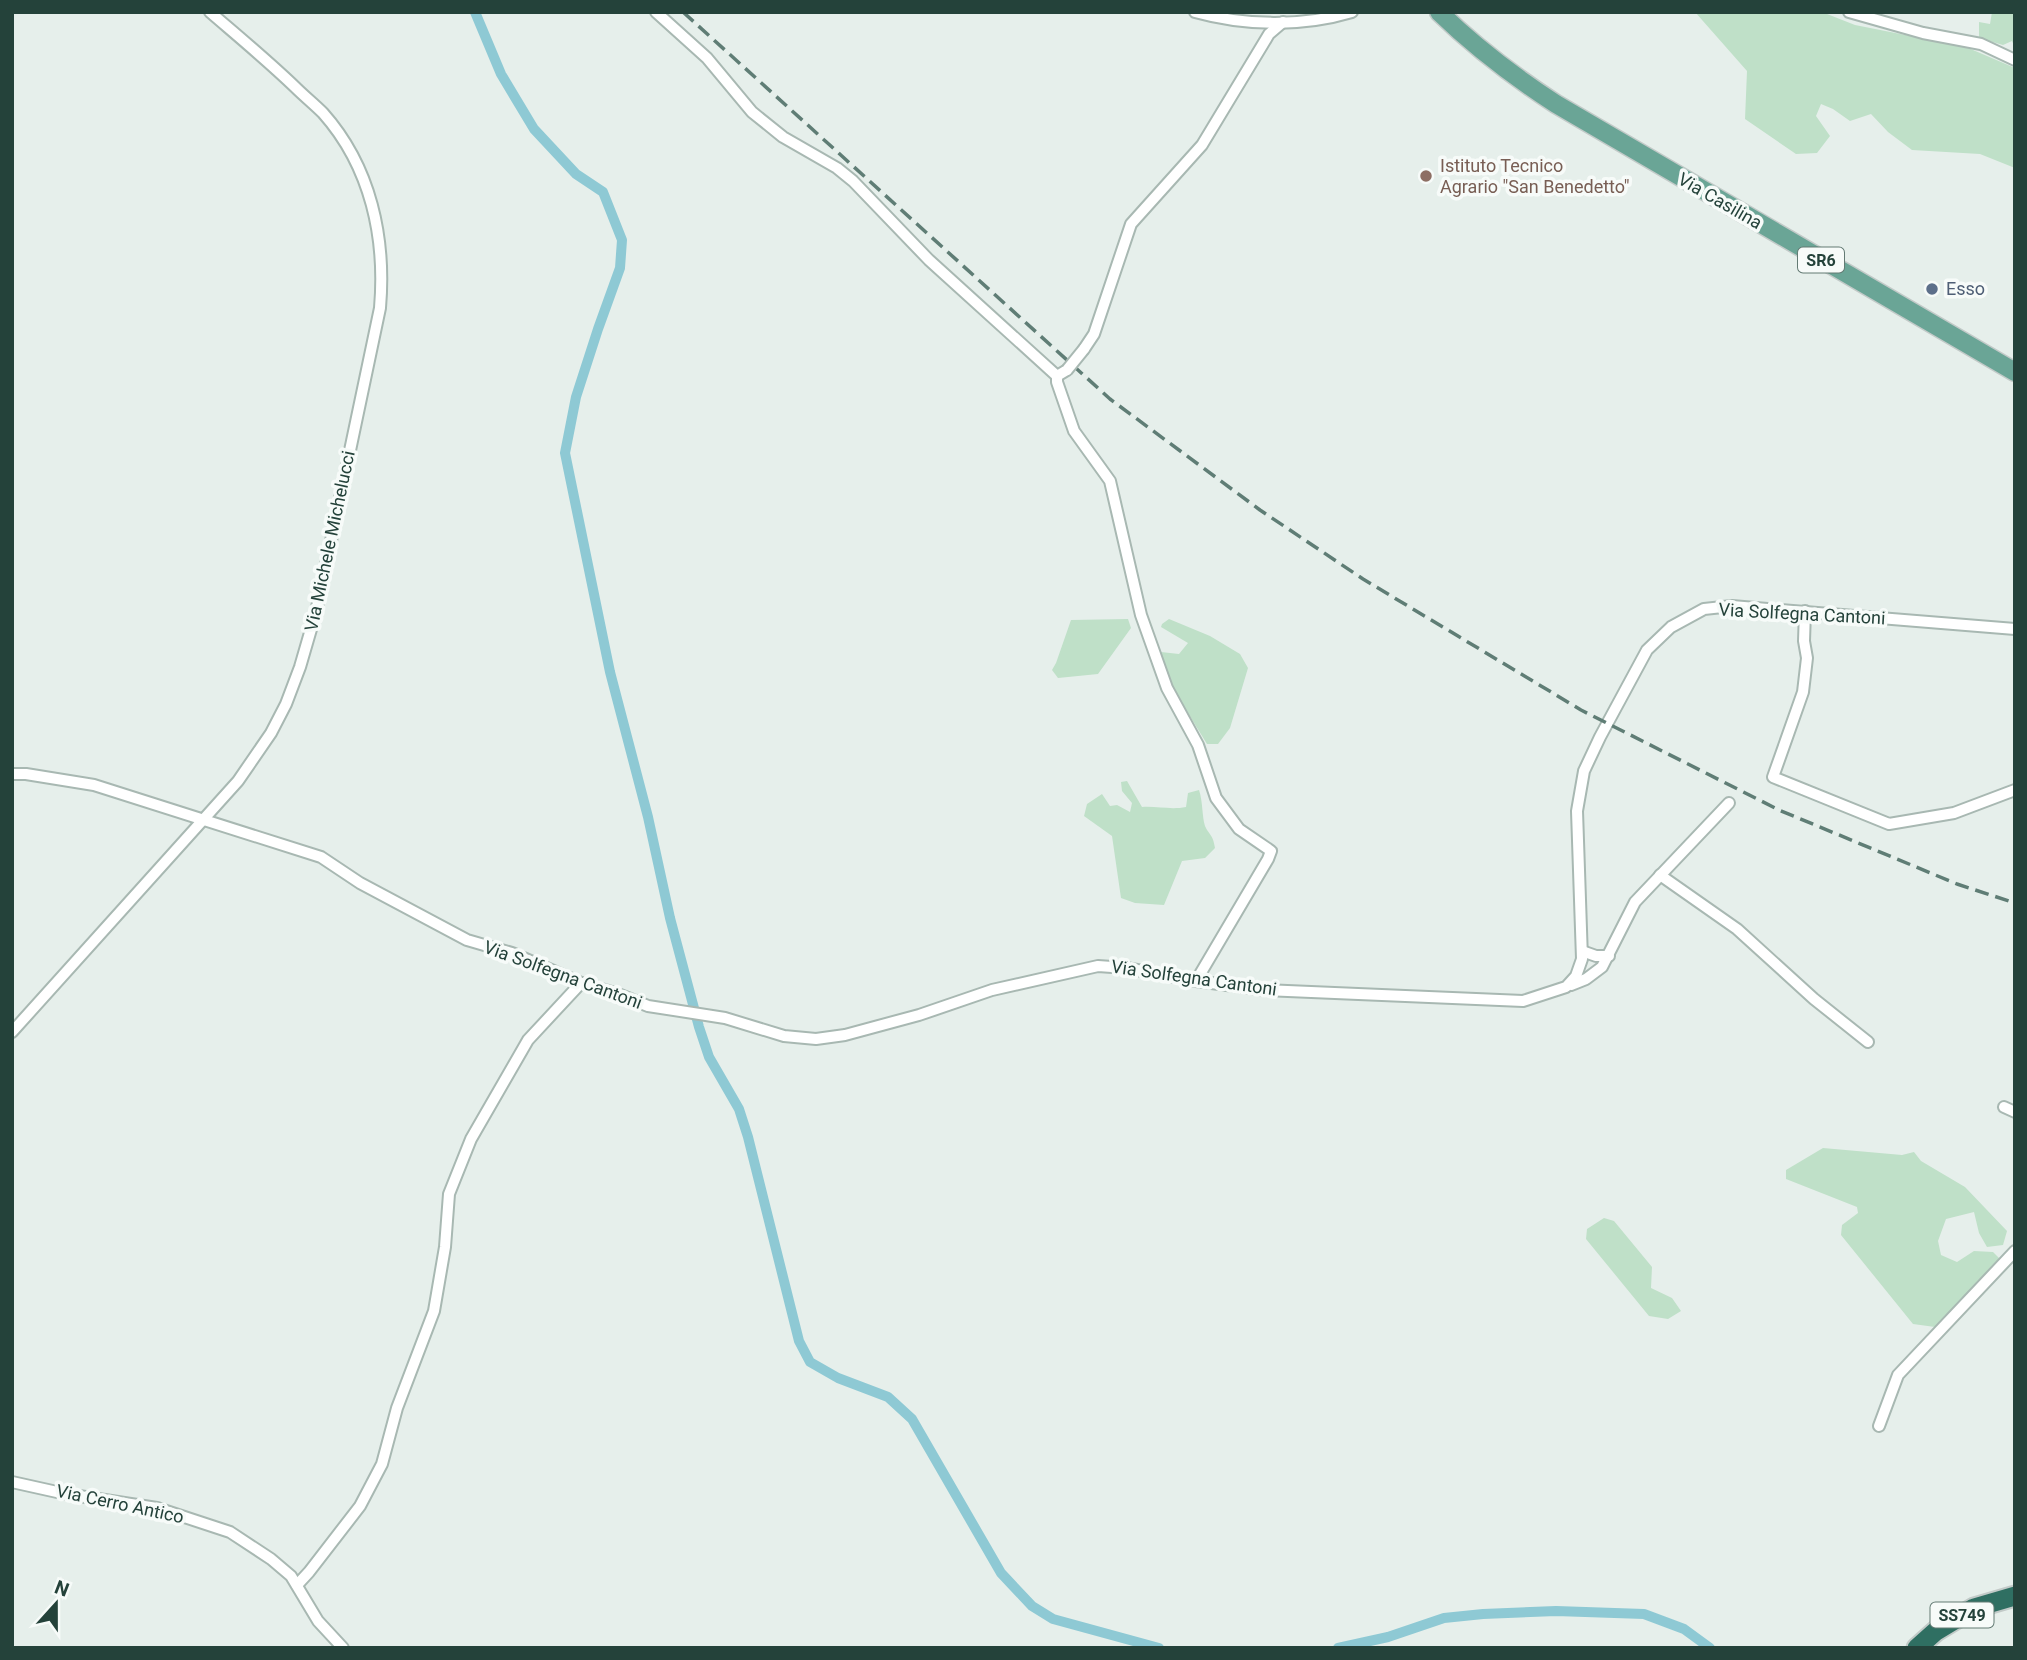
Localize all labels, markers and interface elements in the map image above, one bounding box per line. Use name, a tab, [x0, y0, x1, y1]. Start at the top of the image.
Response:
place label: Istituto Tecnico Agrario "San Benedetto"	[1440, 155, 1630, 197]
marker: Istituto Tecnico Agrario "San Benedetto"	[1418, 168, 1434, 184]
street label: Via Casilina	[1674, 168, 1766, 233]
road number: SR6	[1798, 248, 1844, 272]
place label: Esso	[1946, 278, 1985, 299]
marker: Esso	[1924, 281, 1940, 297]
street label: Via Michele Michelucci	[300, 449, 359, 633]
street label: Via Solfegna Cantoni	[1718, 599, 1886, 628]
street label: Via Solfegna Cantoni	[481, 936, 645, 1013]
street label: Via Solfegna Cantoni	[1110, 955, 1278, 1000]
street label: Via Cerro Antico	[54, 1480, 186, 1527]
north arrow	[21, 1569, 91, 1639]
text: N	[52, 1575, 72, 1602]
road number: SS749	[1930, 1602, 1994, 1628]

